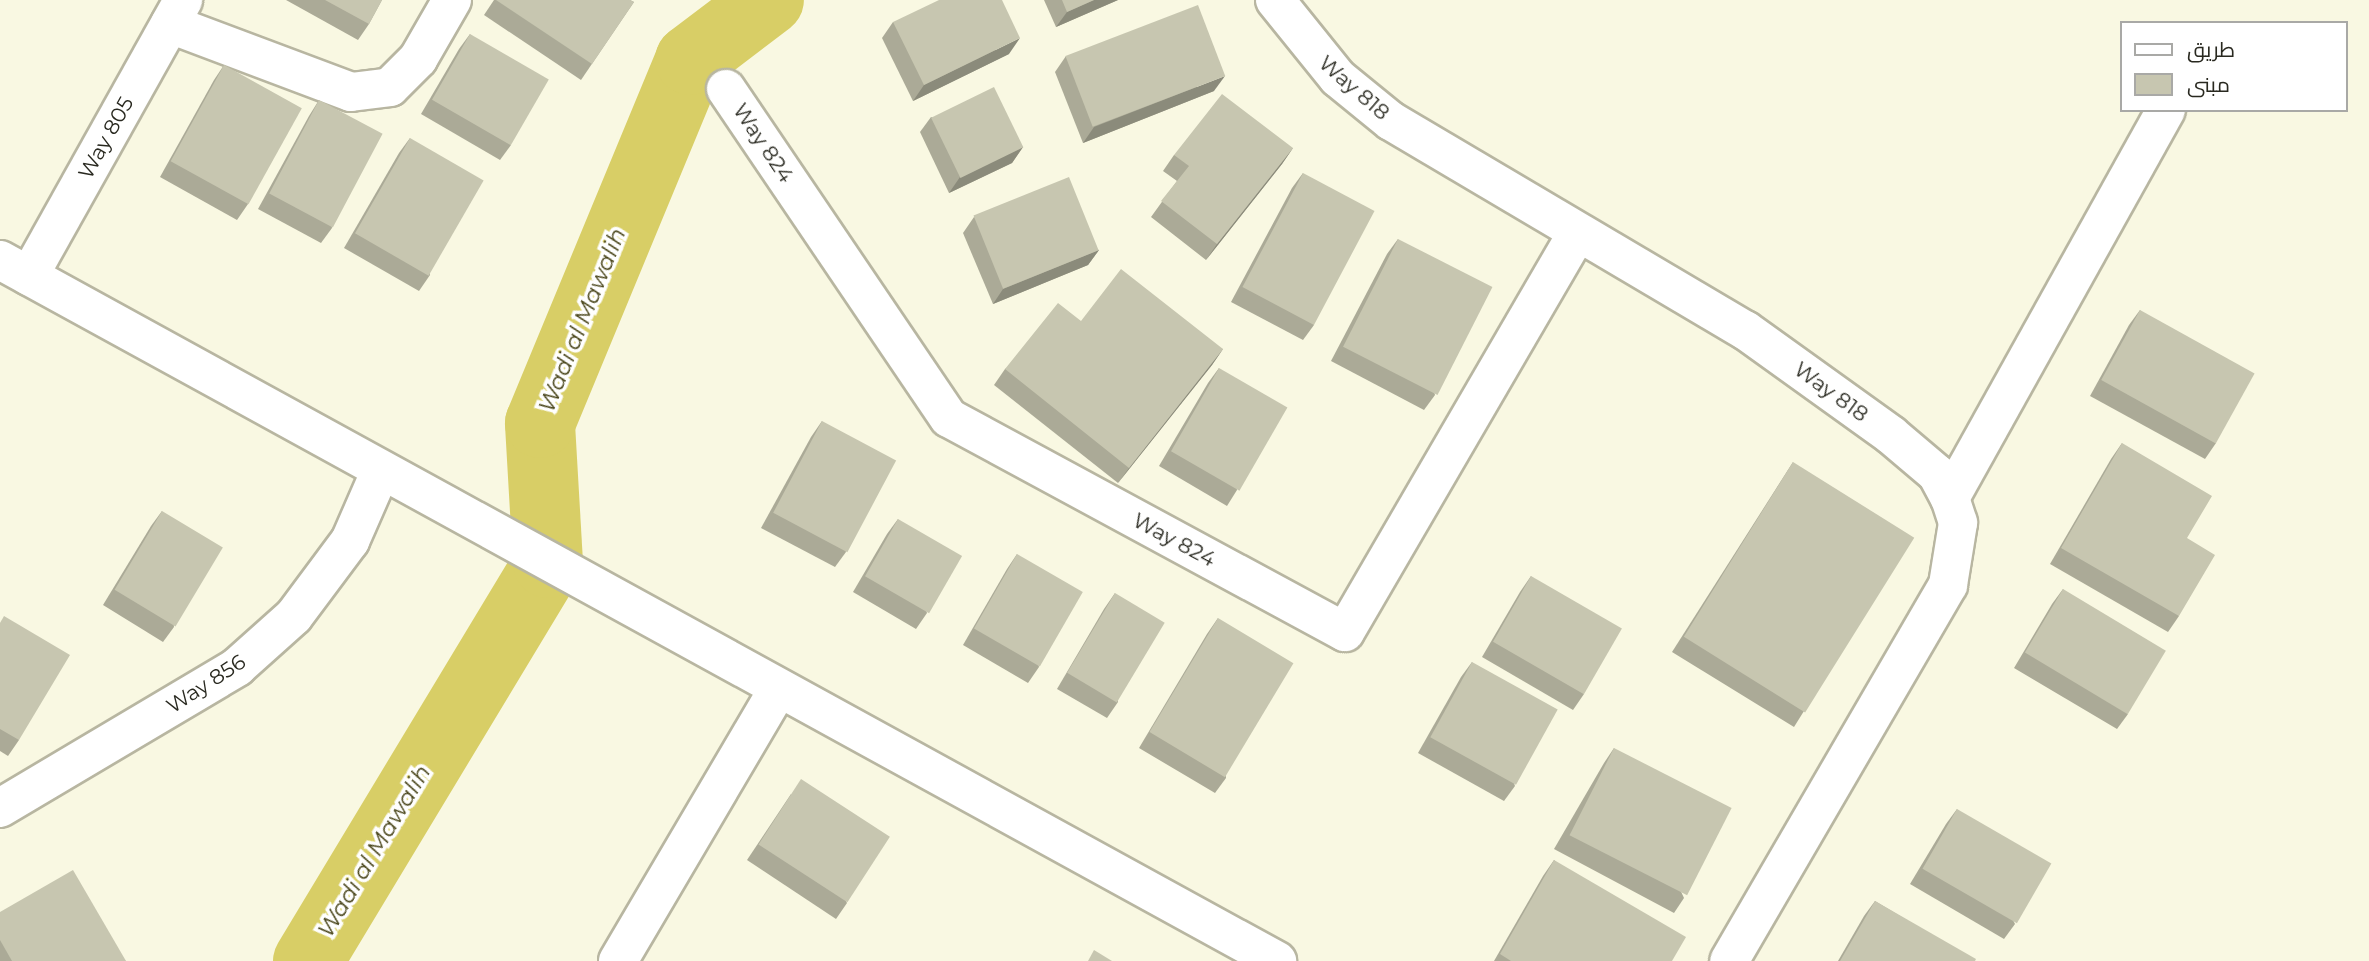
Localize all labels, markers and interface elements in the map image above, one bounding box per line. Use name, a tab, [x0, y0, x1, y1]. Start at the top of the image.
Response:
legend	[2120, 21, 2348, 112]
text: طريق	[2187, 37, 2235, 62]
street label: Way 818	[1313, 50, 1395, 126]
text: مبنى	[2187, 72, 2230, 97]
street label: Way 805	[73, 92, 139, 184]
street label: Way 824	[727, 99, 799, 187]
water label: Wadi al Mawalih	[532, 224, 632, 416]
street label: Way 818	[1789, 357, 1873, 427]
street label: Way 824	[1128, 508, 1220, 572]
street label: Way 856	[162, 649, 250, 719]
water label: Wadi al Mawalih	[312, 760, 436, 942]

